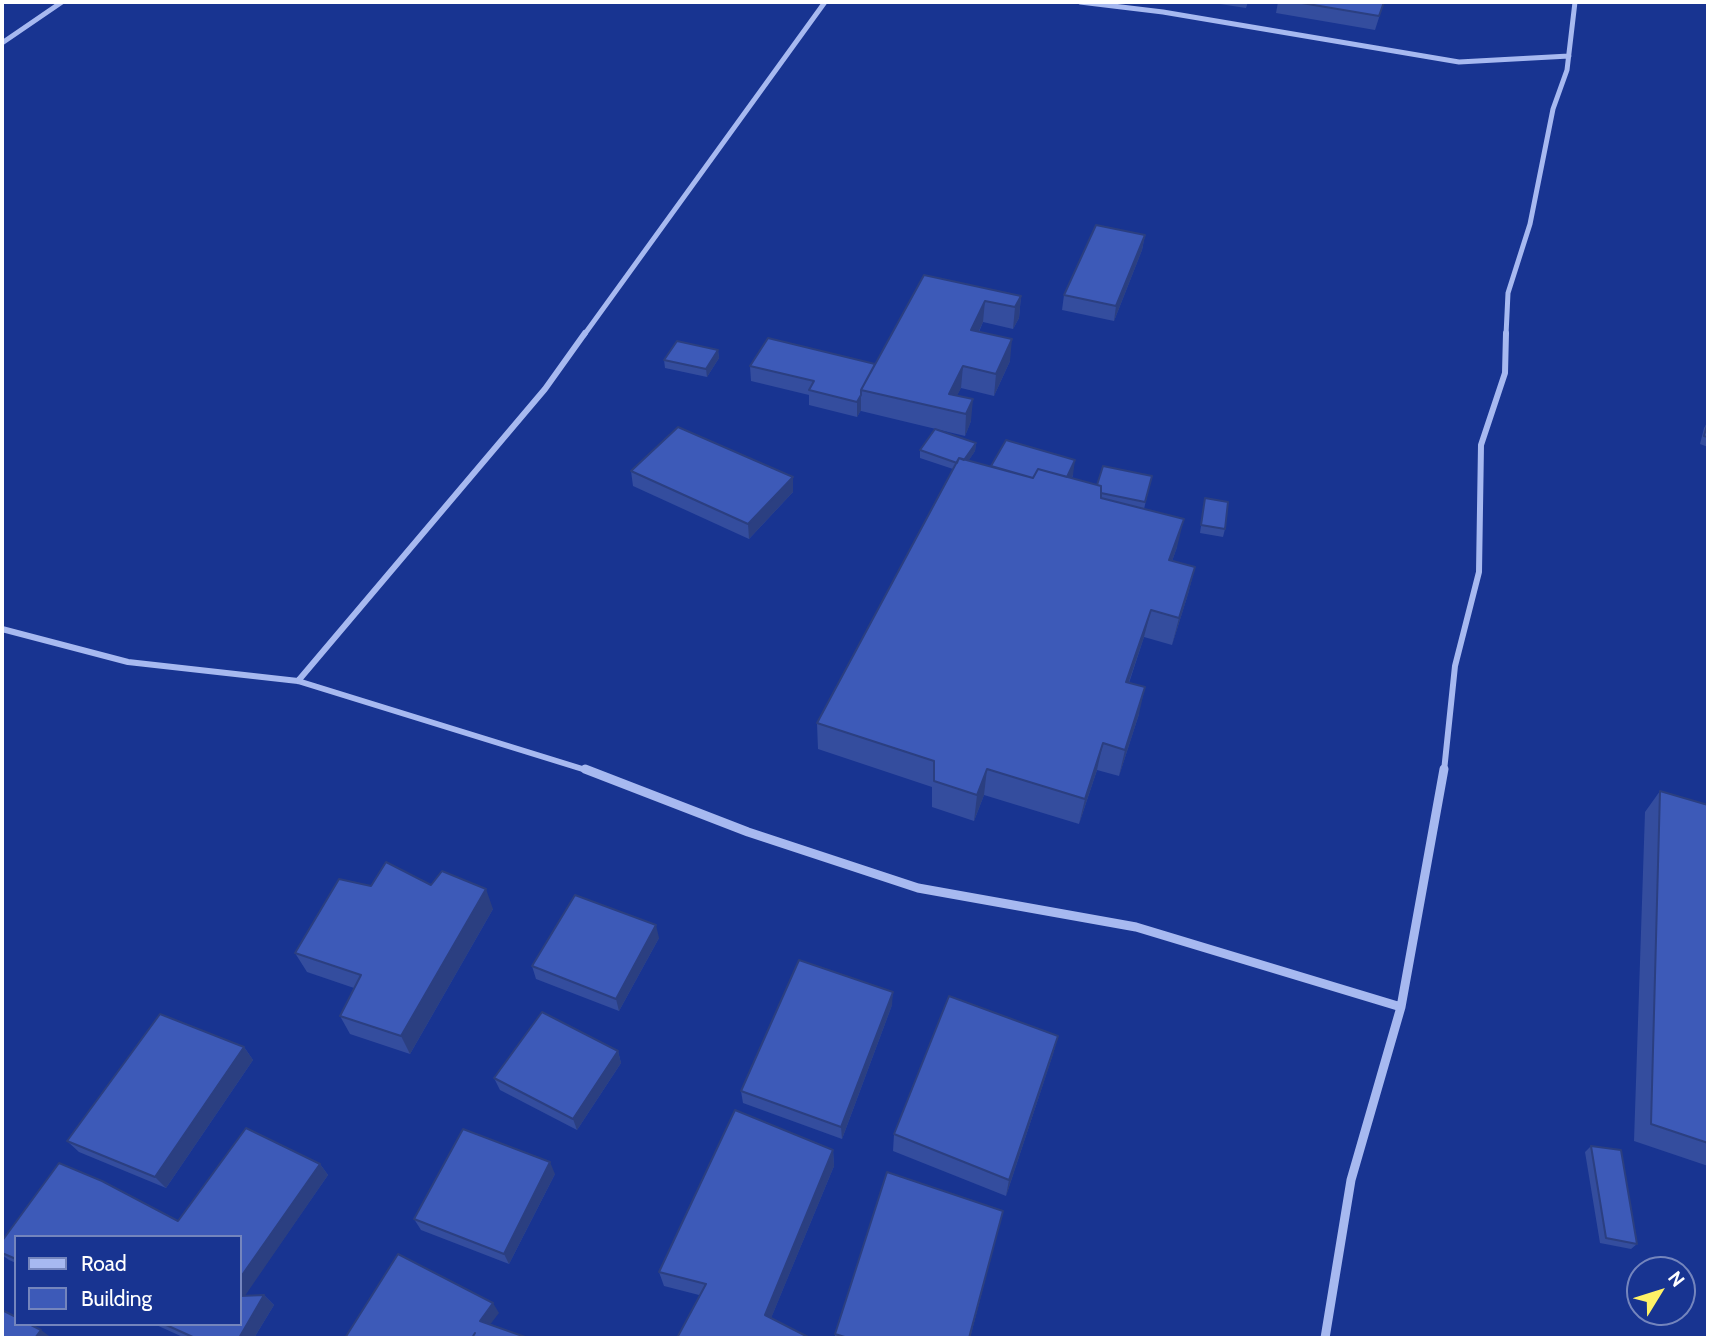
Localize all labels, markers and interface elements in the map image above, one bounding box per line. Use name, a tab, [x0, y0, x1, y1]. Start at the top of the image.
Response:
legend	[14, 1235, 242, 1326]
text: Road	[81, 1251, 127, 1276]
north arrow	[1626, 1256, 1696, 1326]
text: N	[1663, 1267, 1690, 1291]
text: Building	[81, 1286, 152, 1311]

